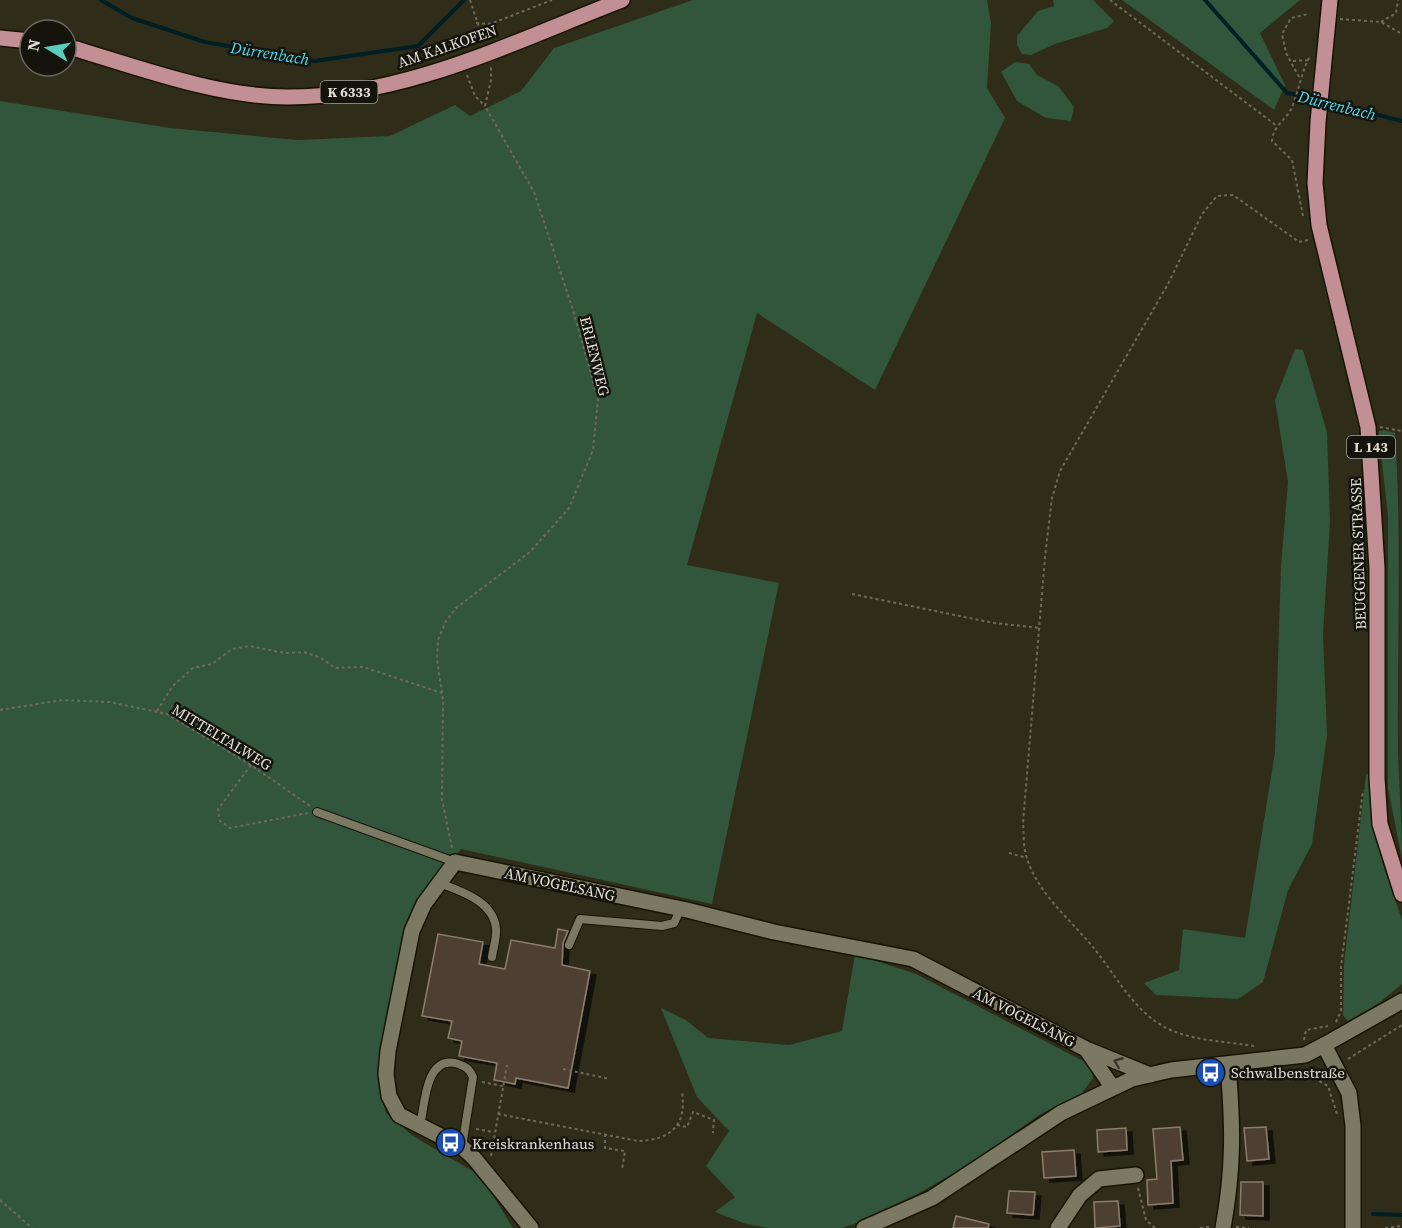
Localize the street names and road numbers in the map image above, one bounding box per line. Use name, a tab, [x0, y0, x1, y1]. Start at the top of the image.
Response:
street label: AM KALKOFEN	[394, 19, 500, 73]
road number: K 6333	[320, 81, 378, 103]
street label: ERLENWEG	[575, 314, 615, 398]
road number: L 143	[1347, 436, 1395, 458]
street label: BEUGGENER STRASSE	[1345, 478, 1371, 630]
street label: MITTELTALWEG	[168, 699, 276, 775]
street label: AM VOGELSANG	[503, 862, 617, 906]
street label: AM VOGELSANG	[969, 982, 1079, 1052]

